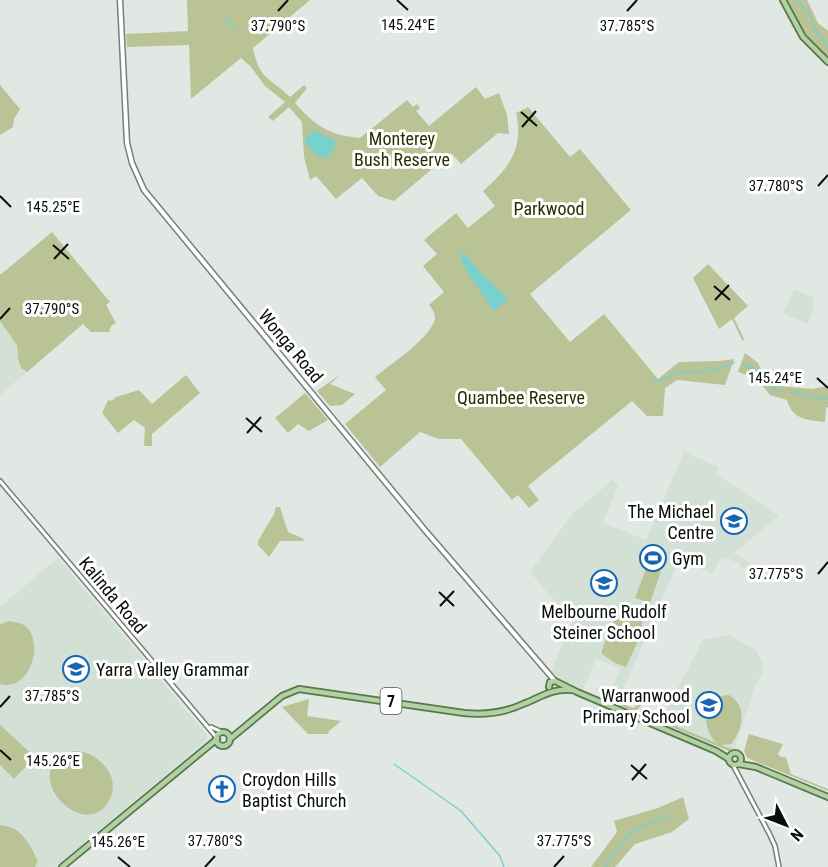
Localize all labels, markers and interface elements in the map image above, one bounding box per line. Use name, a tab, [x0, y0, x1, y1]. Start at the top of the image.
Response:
text: 145.24°E	[381, 16, 435, 34]
text: 37.790°S	[251, 17, 305, 35]
text: 37.785°S	[600, 17, 654, 35]
park label: Monterey Bush Reserve	[354, 128, 450, 170]
text: 37.780°S	[749, 177, 803, 195]
text: 145.25°E	[26, 198, 80, 216]
park label: Parkwood	[514, 198, 584, 219]
text: 37.790°S	[25, 300, 79, 318]
street label: Wonga Road	[254, 305, 328, 387]
text: 145.24°E	[748, 369, 802, 387]
park label: Quambee Reserve	[457, 387, 585, 408]
place label: The Michael Centre	[627, 501, 714, 543]
school or university icon: The Michael Centre	[719, 506, 749, 536]
sports icon: Gym	[638, 543, 668, 573]
place label: Gym	[672, 548, 704, 569]
street label: Kalinda Road	[75, 553, 151, 637]
text: 37.775°S	[749, 565, 803, 583]
school or university icon: Melbourne Rudolf Steiner School	[589, 568, 619, 598]
place label: Melbourne Rudolf Steiner School	[541, 601, 667, 643]
school or university icon: Yarra Valley Grammar	[61, 654, 91, 684]
place label: Yarra Valley Grammar	[96, 659, 249, 680]
place label: Warranwood Primary School	[582, 685, 690, 727]
text: 37.785°S	[25, 687, 79, 705]
road number: 7	[380, 688, 402, 714]
school or university icon: Warranwood Primary School	[694, 690, 724, 720]
text: 145.26°E	[26, 752, 80, 770]
place label: Croydon Hills Baptist Church	[242, 769, 346, 811]
church icon: Croydon Hills Baptist Church	[207, 774, 237, 804]
north arrow	[756, 795, 816, 855]
text: N	[786, 825, 807, 845]
text: 37.780°S	[188, 832, 242, 850]
text: 37.775°S	[537, 832, 591, 850]
text: 145.26°E	[91, 833, 145, 851]

